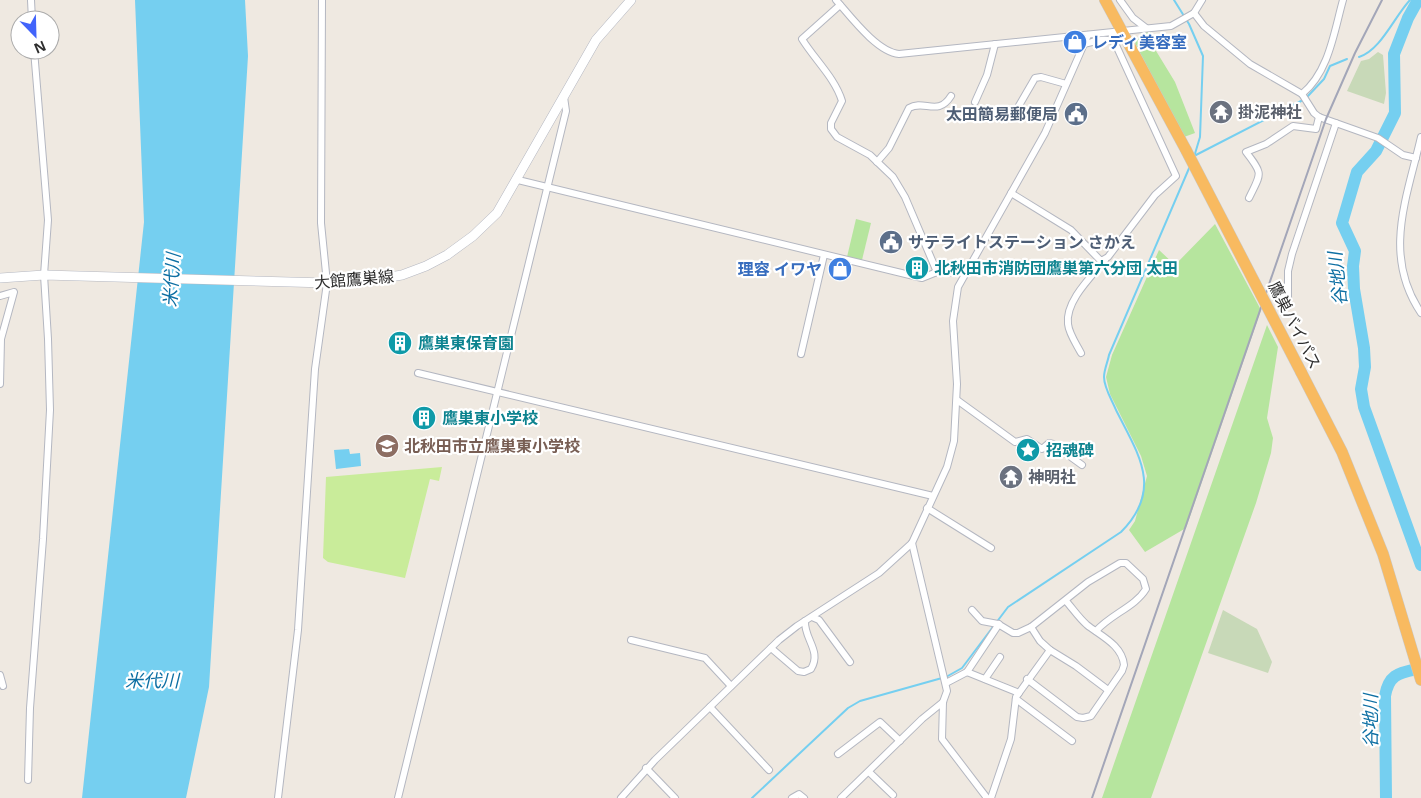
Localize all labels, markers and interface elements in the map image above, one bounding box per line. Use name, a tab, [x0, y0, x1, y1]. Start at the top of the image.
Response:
north arrow	[10, 10, 60, 60]
shop icon: レディ美容室	[1062, 29, 1088, 55]
place label: レディ美容室	[1092, 31, 1187, 53]
text: N	[31, 36, 49, 58]
temple icon: 掛泥神社	[1208, 99, 1234, 125]
public building icon: 太田簡易郵便局	[1063, 101, 1089, 127]
place label: 掛泥神社	[1238, 101, 1302, 123]
place label: 太田簡易郵便局	[946, 103, 1058, 125]
public building icon: サテライトステーション さかえ	[878, 229, 904, 255]
place label: サテライトステーション さかえ	[908, 231, 1136, 253]
water label: 谷地川	[1322, 249, 1352, 307]
water label: 米代川	[157, 250, 185, 308]
building icon: 北秋田市消防団鷹巣第六分団 太田	[904, 255, 930, 281]
shop icon: 理容 イワヤ	[827, 256, 853, 282]
place label: 北秋田市消防団鷹巣第六分団 太田	[934, 257, 1178, 279]
place label: 理容 イワヤ	[738, 258, 822, 280]
street label: 大館鷹巣線	[313, 265, 395, 293]
street label: 鷹巣バイパス	[1263, 277, 1327, 373]
building icon: 鷹巣東保育園	[387, 330, 413, 356]
place label: 鷹巣東保育園	[418, 332, 514, 354]
building icon: 鷹巣東小学校	[411, 405, 437, 431]
place label: 鷹巣東小学校	[442, 407, 538, 429]
school or university icon: 北秋田市立鷹巣東小学校	[374, 433, 400, 459]
place label: 北秋田市立鷹巣東小学校	[404, 435, 580, 457]
place icon: 招魂碑	[1015, 437, 1041, 463]
place label: 招魂碑	[1046, 439, 1094, 461]
temple icon: 神明社	[998, 464, 1024, 490]
place label: 神明社	[1028, 466, 1076, 488]
water label: 米代川	[125, 668, 181, 692]
water label: 谷地川	[1358, 692, 1382, 748]

